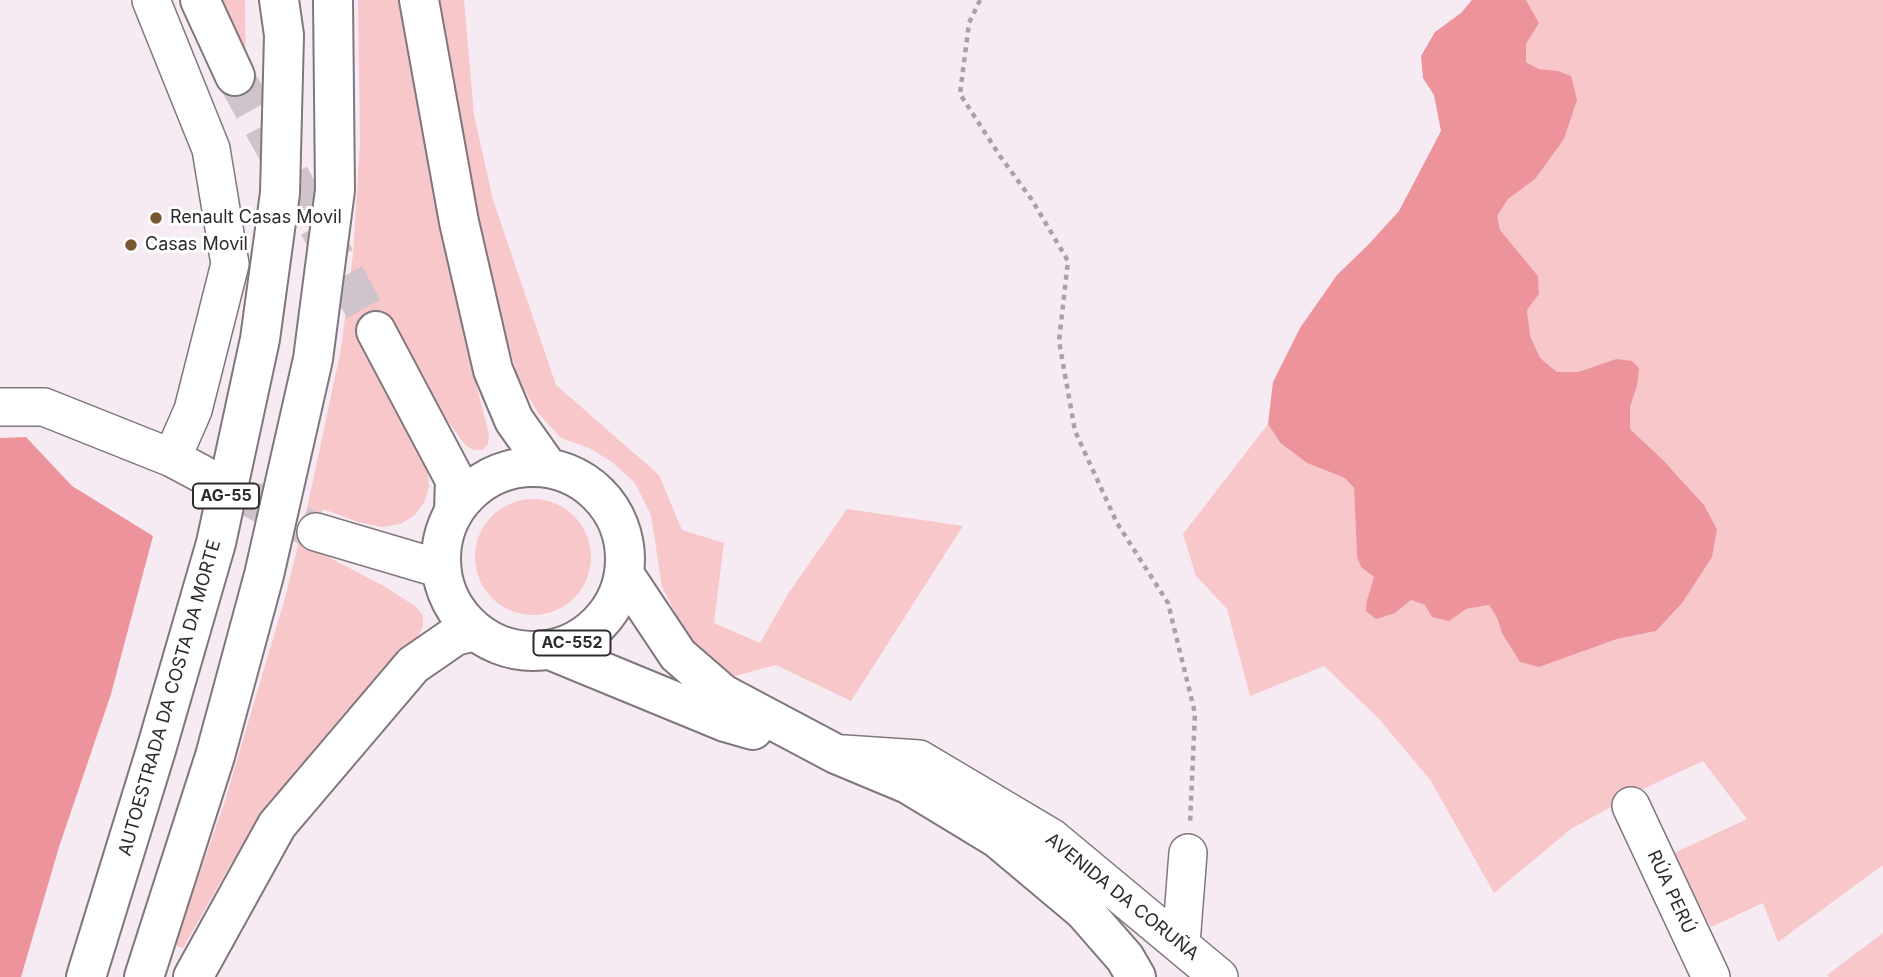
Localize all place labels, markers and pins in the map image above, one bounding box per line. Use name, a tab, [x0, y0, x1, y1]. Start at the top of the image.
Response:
place label: Renault Casas Movil	[170, 207, 342, 229]
marker: Renault Casas Movil	[148, 210, 164, 226]
place label: Casas Movil	[145, 234, 248, 256]
marker: Casas Movil	[123, 237, 139, 253]

